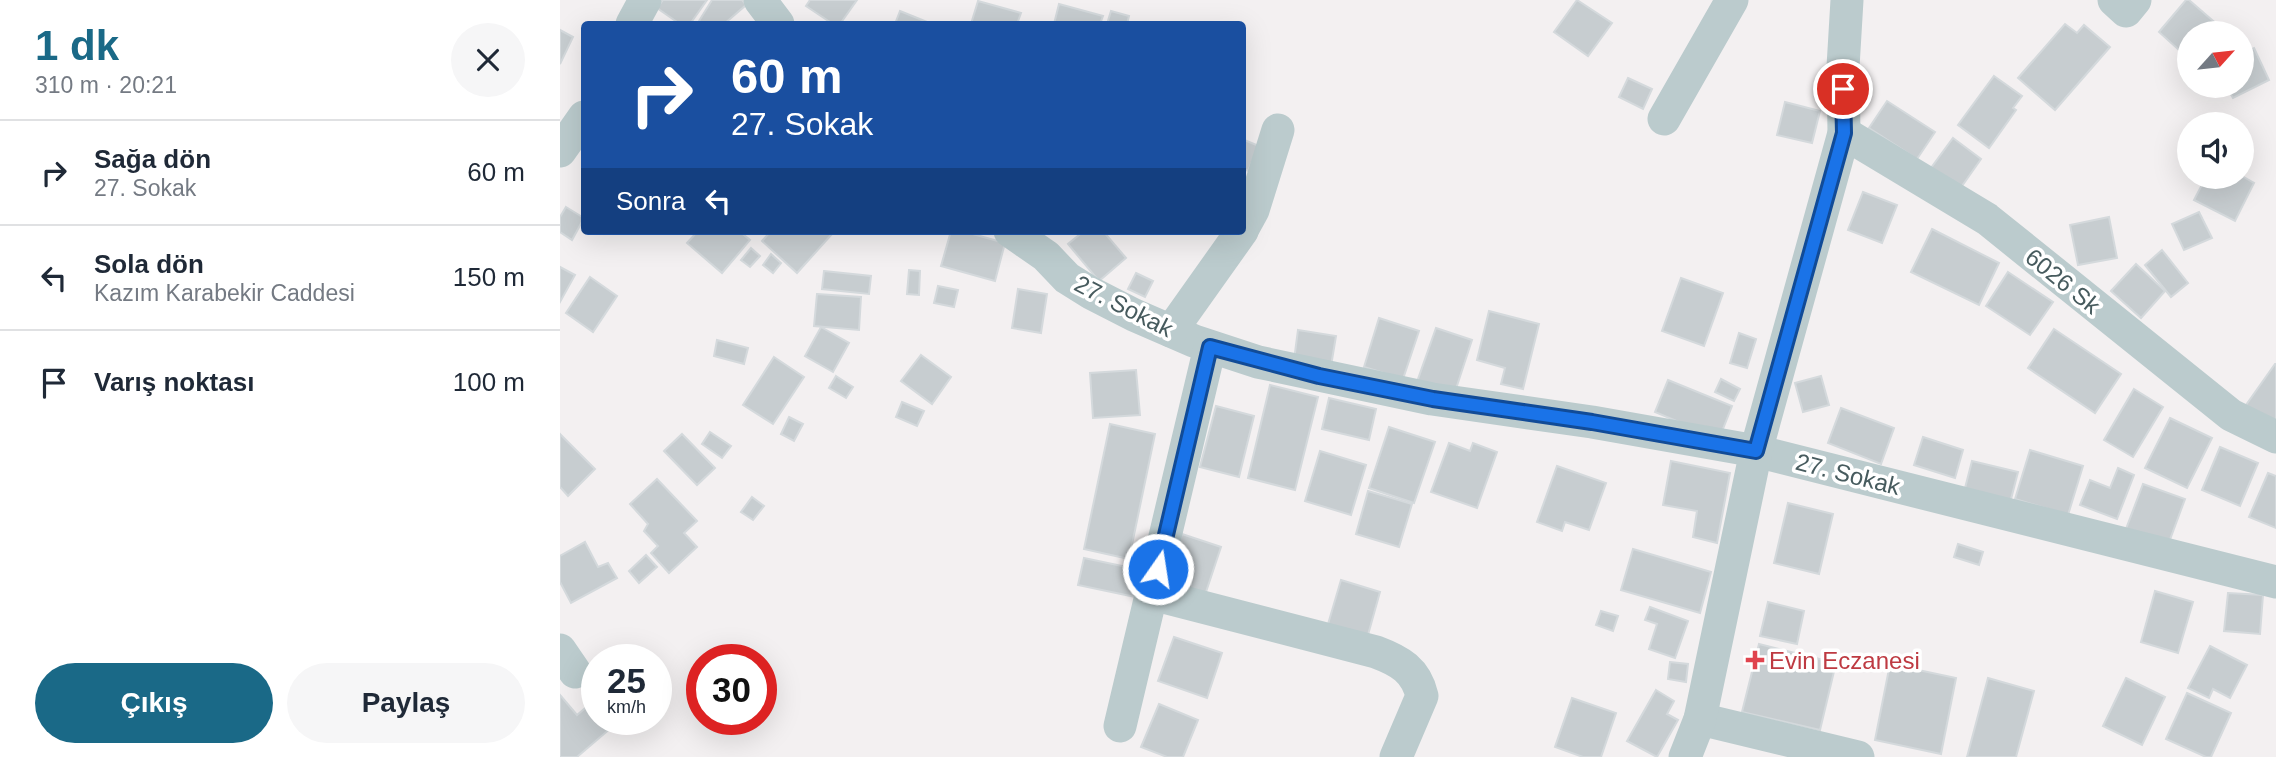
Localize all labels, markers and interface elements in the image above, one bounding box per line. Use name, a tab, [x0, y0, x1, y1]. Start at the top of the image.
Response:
north arrow	[2177, 21, 2254, 98]
map controls	[2177, 21, 2254, 189]
text: 1 dk	[35, 22, 119, 69]
button: close	[451, 23, 525, 97]
icon: right	[616, 49, 707, 140]
text: 60 m	[731, 49, 843, 103]
pin	[1813, 59, 1873, 119]
icon: arrive	[1824, 70, 1862, 108]
text: 310 m · 20:21	[35, 72, 177, 98]
text: 27. Sokak	[731, 106, 873, 142]
button: sound	[2177, 112, 2254, 189]
text: Sağa dön	[94, 144, 211, 174]
icon: right	[35, 154, 73, 192]
text: 60 m	[467, 157, 525, 187]
text: 27. Sokak	[94, 175, 196, 201]
icon: left	[699, 182, 737, 220]
text: Sonra	[616, 186, 685, 216]
street label: 6026 Sk	[2020, 243, 2106, 320]
text: Sola dön	[94, 249, 204, 279]
icon: left	[35, 259, 73, 297]
text: 150 m	[453, 262, 525, 292]
street label: 27. Sokak	[1070, 270, 1179, 343]
text: Kazım Karabekir Caddesi	[94, 280, 355, 306]
icon: arrive	[35, 364, 73, 402]
text: Varış noktası	[94, 367, 254, 397]
text: 100 m	[453, 367, 525, 397]
street label: 27. Sokak	[1793, 448, 1904, 500]
position arrow	[1121, 532, 1195, 606]
speed limit sign: 30	[686, 644, 777, 735]
place label: Evin Eczanesi	[1769, 647, 1920, 674]
marker: Evin Eczanesi	[1747, 652, 1763, 668]
text: 25	[607, 661, 646, 700]
button: Çıkış	[35, 663, 273, 743]
button: Paylaş	[287, 663, 525, 743]
text: km/h	[607, 697, 646, 717]

